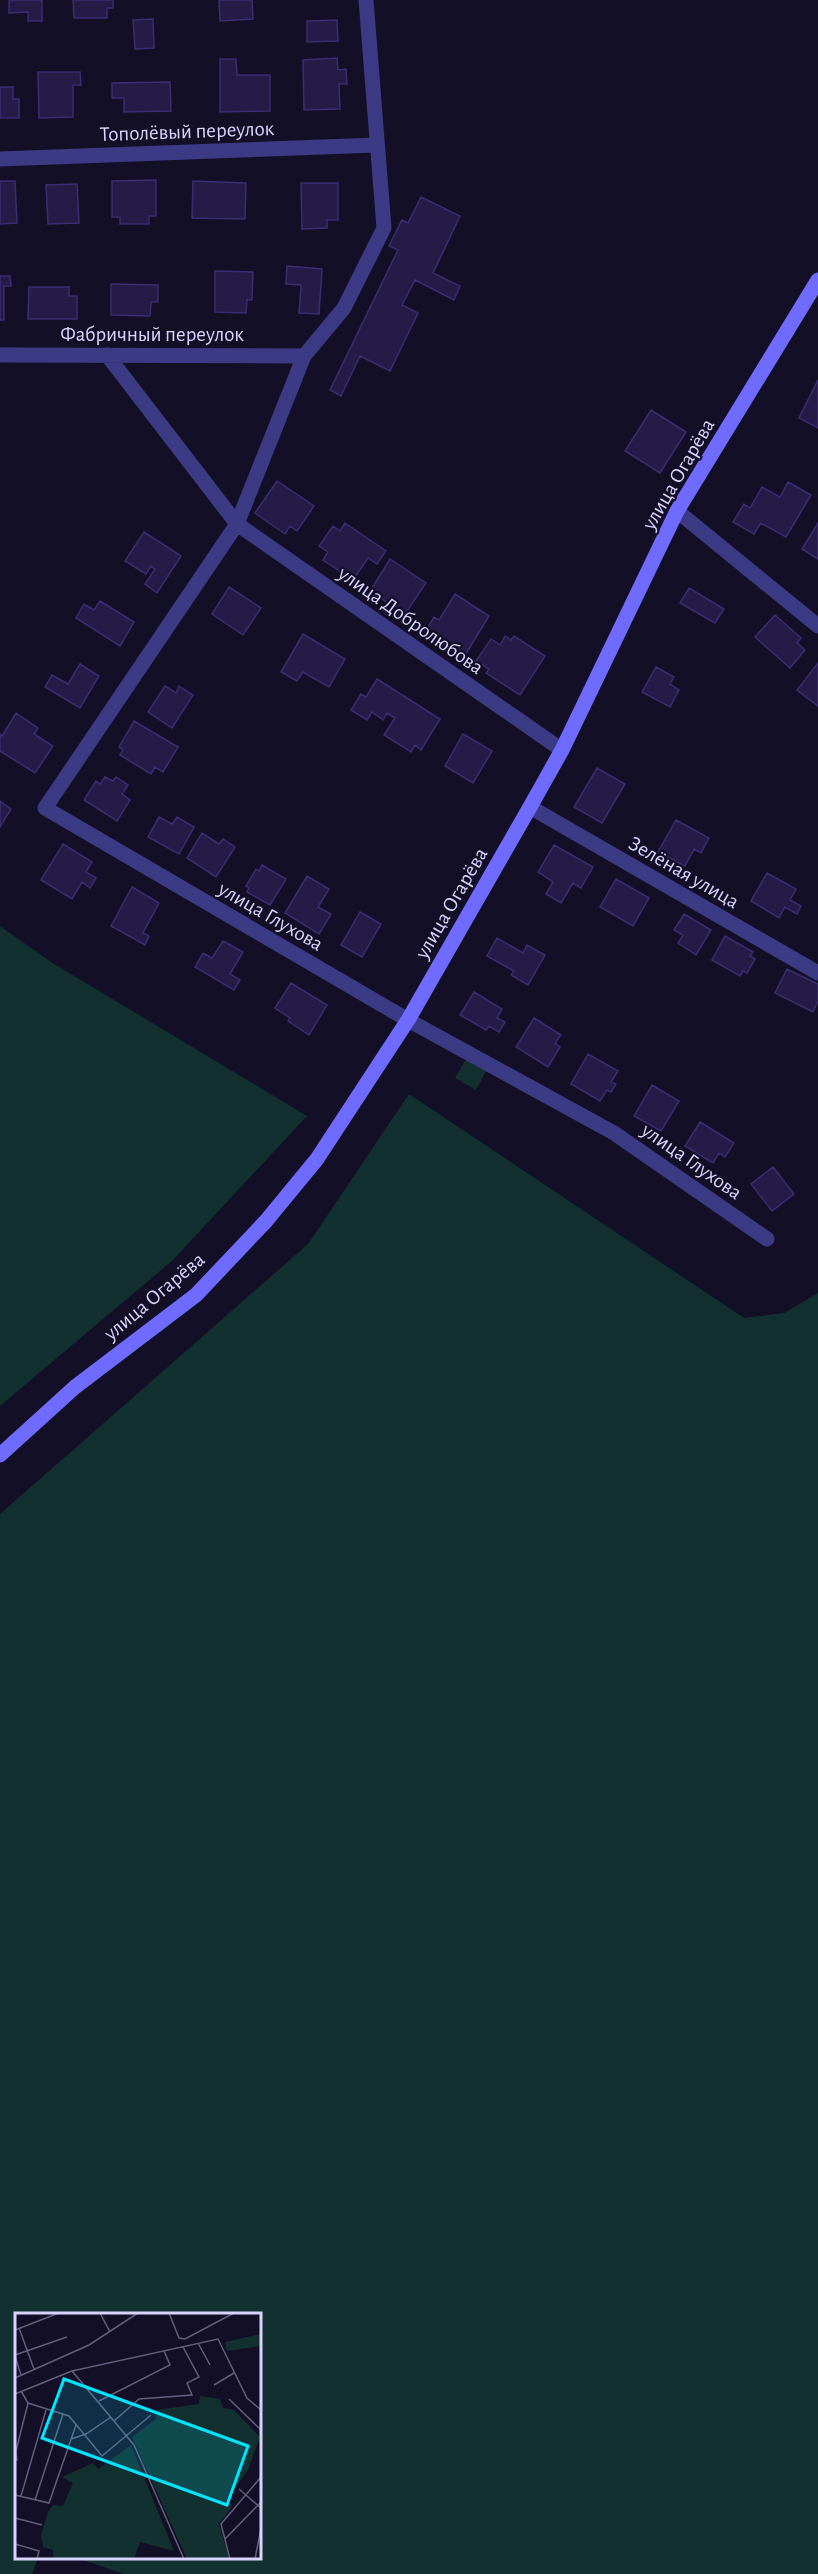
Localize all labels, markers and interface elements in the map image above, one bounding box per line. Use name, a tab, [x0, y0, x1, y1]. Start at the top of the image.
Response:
street label: Тополёвый переулок	[99, 118, 275, 145]
street label: Фабричный переулок	[60, 324, 244, 345]
street label: улица Огарёва	[638, 415, 719, 534]
street label: улица Добролюбова	[333, 562, 487, 679]
street label: Зелёная улица	[625, 832, 743, 913]
street label: улица Огарёва	[411, 844, 492, 963]
street label: улица Глухова	[214, 878, 327, 955]
street label: улица Глухова	[637, 1119, 746, 1204]
street label: улица Огарёва	[99, 1248, 209, 1345]
inset map	[15, 2313, 261, 2559]

